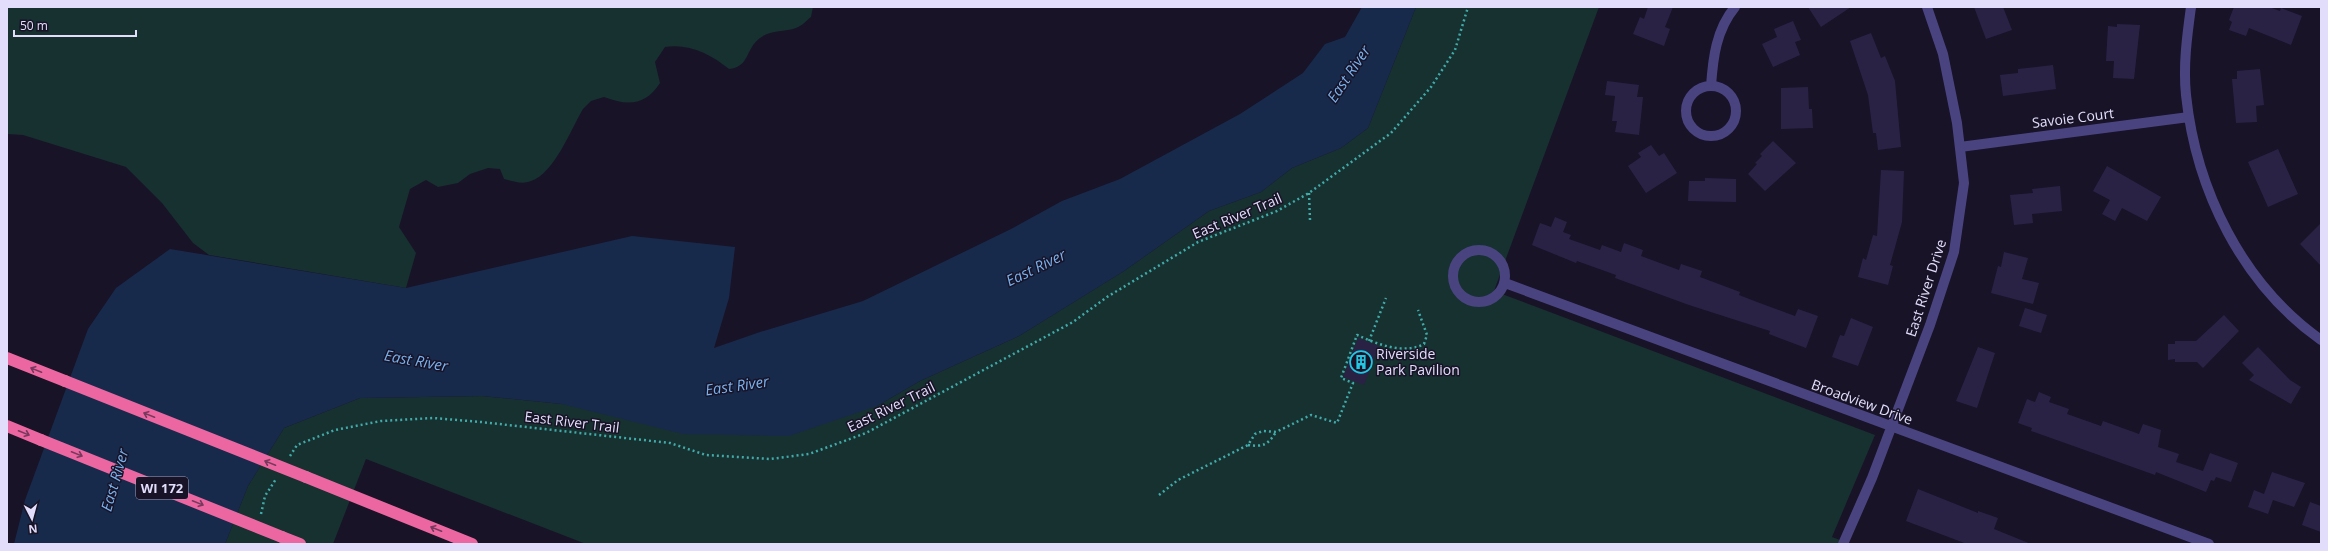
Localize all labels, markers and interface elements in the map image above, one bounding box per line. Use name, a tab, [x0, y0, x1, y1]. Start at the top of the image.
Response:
scale bar	[14, 12, 136, 38]
text: 50 m	[20, 17, 48, 34]
water label: East River	[1322, 40, 1375, 106]
street label: Savoie Court	[2031, 103, 2115, 132]
street label: East River Trail	[1189, 188, 1284, 243]
street label: East River Drive	[1901, 237, 1950, 339]
water label: East River	[1002, 244, 1070, 290]
place label: Riverside Park Pavilion	[1376, 344, 1460, 379]
water label: East River	[383, 345, 451, 376]
building icon: Riverside Park Pavilion	[1348, 349, 1374, 375]
one-way arrow	[31, 365, 43, 373]
water label: East River	[704, 370, 771, 399]
street label: Broadview Drive	[1809, 374, 1916, 429]
street label: East River Trail	[844, 377, 938, 436]
street label: East River Trail	[523, 406, 621, 437]
one-way arrow	[143, 410, 155, 418]
one-way arrow	[18, 429, 30, 437]
water label: East River	[96, 445, 133, 513]
one-way arrow	[71, 451, 83, 459]
one-way arrow	[264, 458, 276, 466]
road number: WI 172	[136, 477, 188, 499]
north arrow	[12, 499, 52, 539]
one-way arrow	[192, 499, 204, 507]
text: N	[28, 522, 38, 537]
one-way arrow	[430, 525, 442, 533]

